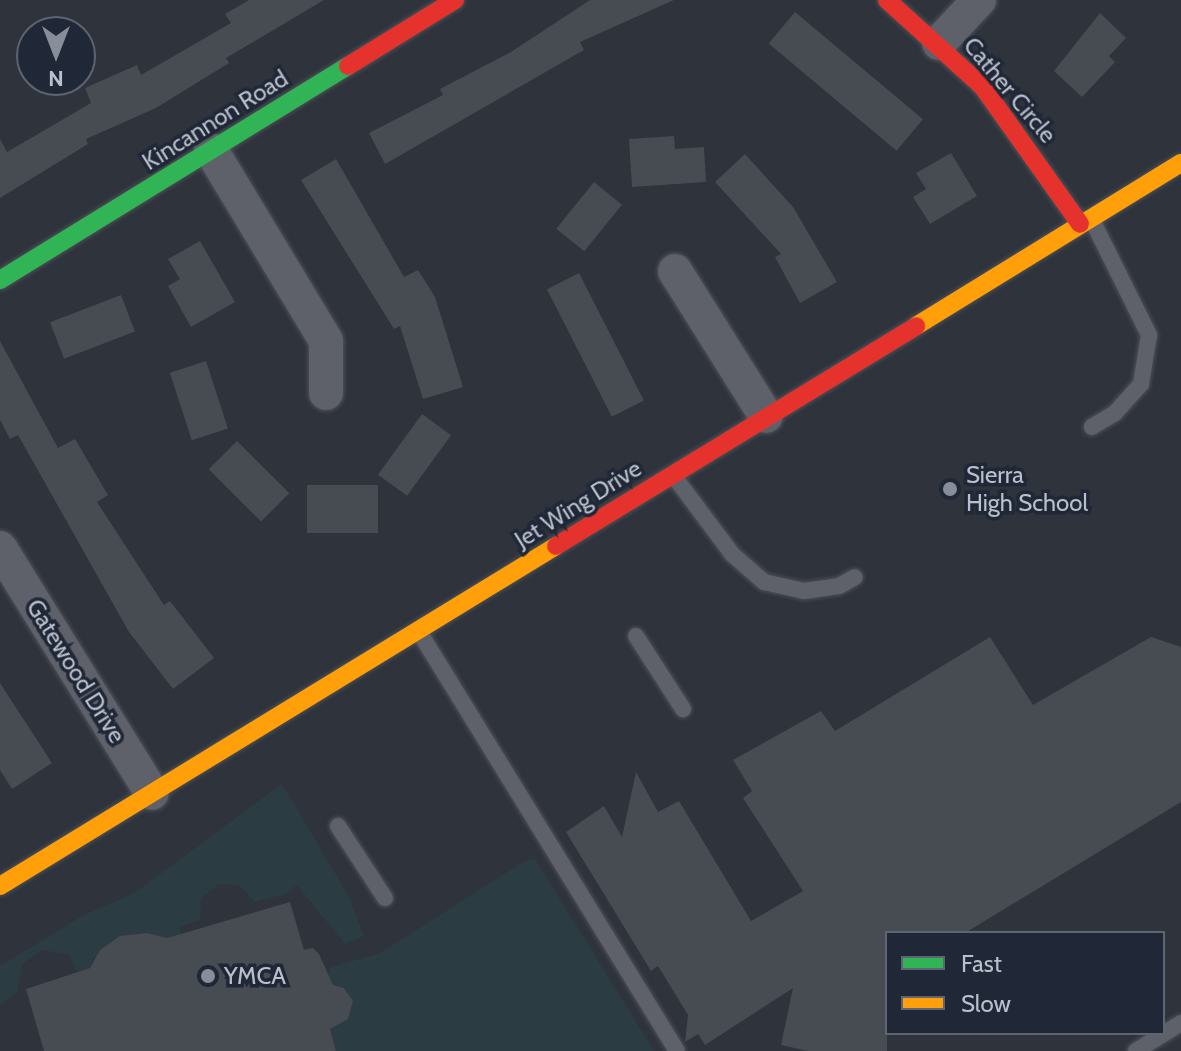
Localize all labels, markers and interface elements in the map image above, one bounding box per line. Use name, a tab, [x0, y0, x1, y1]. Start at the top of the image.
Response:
north arrow	[16, 16, 96, 96]
street label: Cather Circle	[957, 31, 1063, 149]
street label: Kincannon Road	[137, 64, 293, 176]
text: N	[48, 65, 64, 92]
street label: Jet Wing Drive	[509, 454, 647, 554]
place label: Sierra High School	[966, 461, 1088, 517]
marker: Sierra High School	[941, 480, 959, 498]
street label: Gatewood Drive	[20, 594, 132, 748]
legend	[885, 931, 1165, 1035]
text: Fast	[961, 949, 1002, 978]
place label: YMCA	[224, 962, 286, 990]
marker: YMCA	[199, 967, 217, 985]
text: Slow	[961, 989, 1011, 1018]

